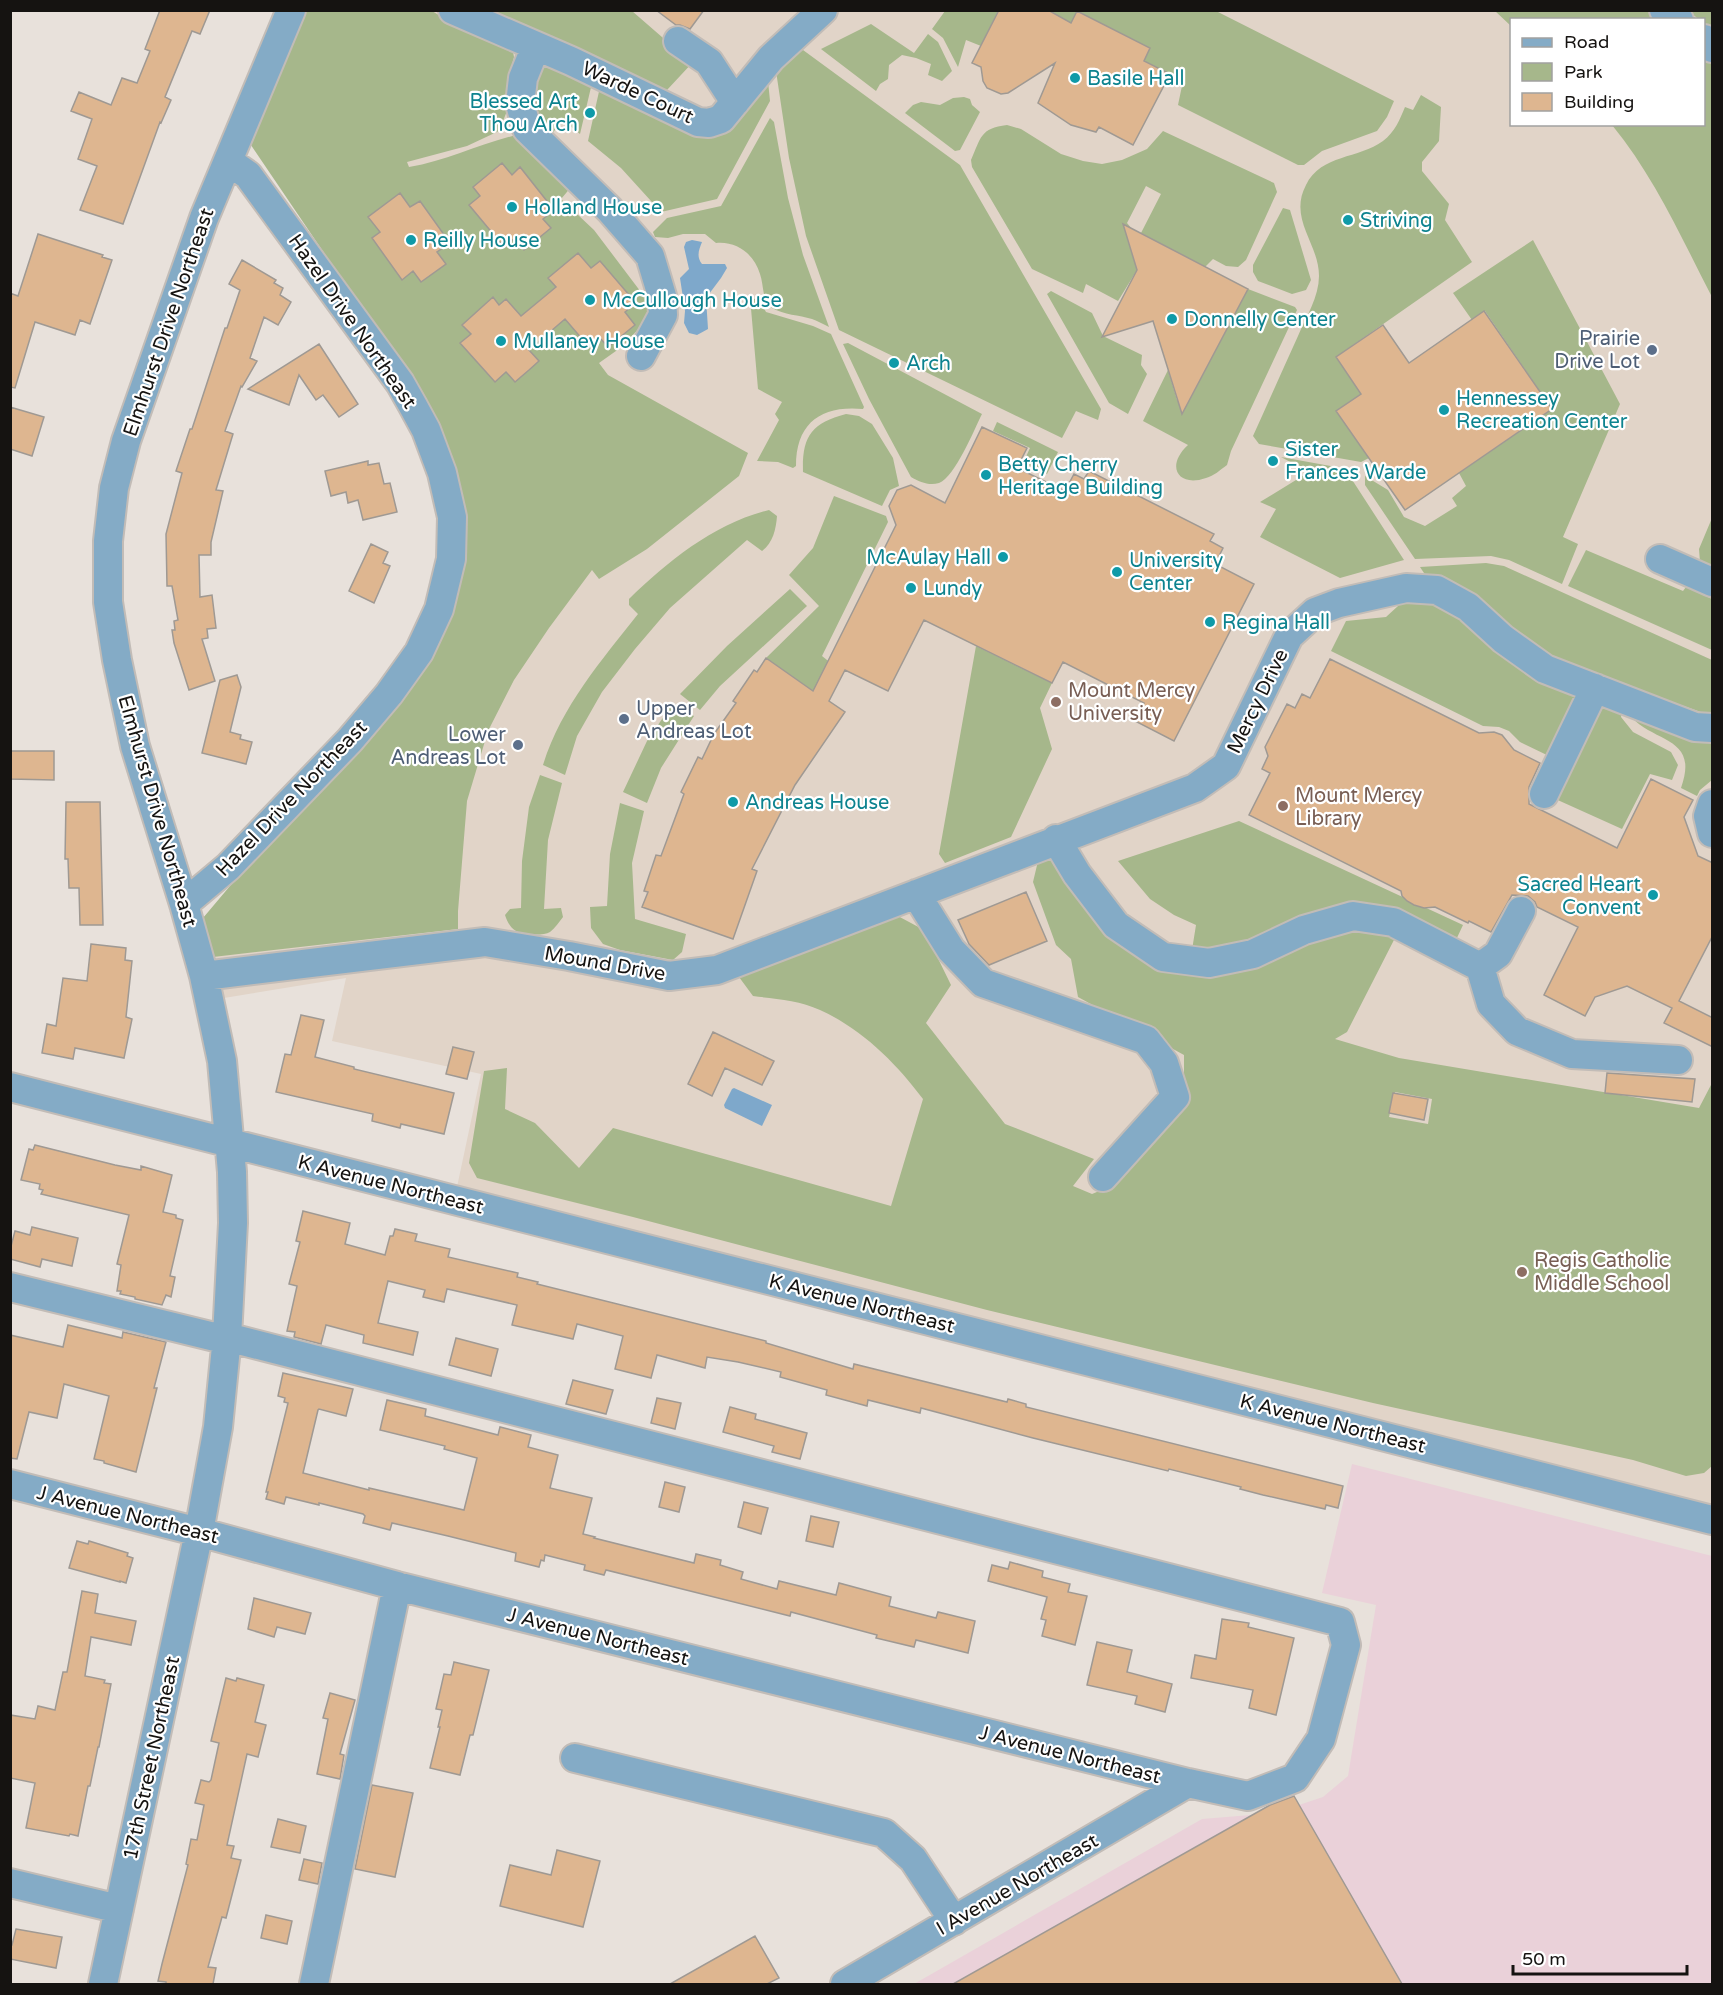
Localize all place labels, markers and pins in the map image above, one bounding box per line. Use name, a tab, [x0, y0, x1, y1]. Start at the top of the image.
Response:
place label: Basile Hall	[1087, 67, 1184, 91]
marker: Basile Hall	[1068, 71, 1082, 85]
place label: Blessed Art Thou Arch	[470, 90, 578, 137]
marker: Blessed Art Thou Arch	[583, 106, 597, 120]
place label: Holland House	[524, 196, 662, 220]
marker: Holland House	[505, 200, 519, 214]
place label: Striving	[1360, 209, 1433, 233]
marker: Striving	[1341, 213, 1355, 227]
place label: Reilly House	[423, 229, 540, 253]
marker: Reilly House	[404, 233, 418, 247]
place label: McCullough House	[602, 289, 782, 313]
marker: McCullough House	[583, 293, 597, 307]
place label: Donnelly Center	[1184, 308, 1336, 332]
marker: Donnelly Center	[1165, 312, 1179, 326]
place label: Prairie Drive Lot	[1554, 327, 1640, 374]
place label: Mullaney House	[513, 330, 665, 354]
marker: Mullaney House	[494, 334, 508, 348]
marker: Prairie Drive Lot	[1645, 343, 1659, 357]
place label: Arch	[906, 352, 951, 376]
marker: Arch	[887, 356, 901, 370]
place label: Hennessey Recreation Center	[1456, 387, 1628, 434]
marker: Hennessey Recreation Center	[1437, 403, 1451, 417]
place label: Sister Frances Warde	[1285, 438, 1426, 485]
place label: Betty Cherry Heritage Building	[998, 453, 1163, 500]
marker: Sister Frances Warde	[1266, 454, 1280, 468]
marker: Betty Cherry Heritage Building	[979, 468, 993, 482]
place label: McAulay Hall	[866, 546, 991, 570]
place label: University Center	[1129, 549, 1224, 596]
marker: McAulay Hall	[996, 550, 1010, 564]
marker: University Center	[1110, 565, 1124, 579]
place label: Lundy	[923, 577, 983, 601]
marker: Lundy	[904, 581, 918, 595]
place label: Regina Hall	[1222, 611, 1330, 635]
marker: Regina Hall	[1203, 615, 1217, 629]
place label: Mount Mercy University	[1068, 679, 1196, 726]
marker: Mount Mercy University	[1049, 695, 1063, 709]
place label: Upper Andreas Lot	[636, 697, 752, 744]
marker: Upper Andreas Lot	[617, 712, 631, 726]
place label: Lower Andreas Lot	[390, 723, 506, 770]
marker: Lower Andreas Lot	[511, 738, 525, 752]
place label: Mount Mercy Library	[1295, 784, 1423, 831]
place label: Andreas House	[745, 791, 889, 815]
marker: Andreas House	[726, 795, 740, 809]
marker: Mount Mercy Library	[1276, 799, 1290, 813]
place label: Sacred Heart Convent	[1518, 873, 1641, 920]
marker: Sacred Heart Convent	[1646, 888, 1660, 902]
place label: Regis Catholic Middle School	[1534, 1249, 1669, 1296]
marker: Regis Catholic Middle School	[1515, 1265, 1529, 1279]

